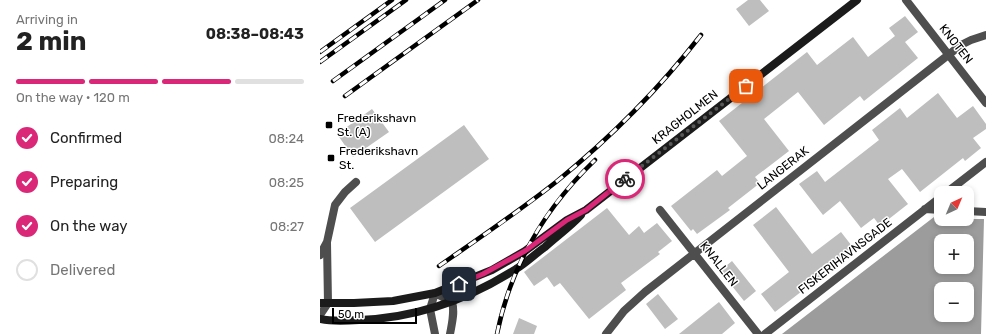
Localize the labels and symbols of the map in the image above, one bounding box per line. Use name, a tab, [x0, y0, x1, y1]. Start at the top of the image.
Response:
street label: KNOTEN	[936, 22, 976, 66]
pin	[729, 69, 763, 103]
street label: KRAGHOLMEN	[649, 87, 721, 147]
place label: Frederikshavn St. (A)	[337, 111, 416, 139]
marker: Frederikshavn St. (A)	[324, 120, 334, 130]
street label: LANGERAK	[754, 143, 812, 193]
place label: Frederikshavn St.	[339, 144, 418, 172]
marker: Frederikshavn St.	[326, 153, 336, 163]
courier	[605, 159, 645, 199]
north arrow	[934, 186, 974, 226]
street label: FISKERIHAVNSGADE	[796, 215, 894, 297]
street label: KNALLEN	[697, 239, 741, 289]
pin	[442, 267, 476, 301]
scale bar	[332, 306, 417, 325]

